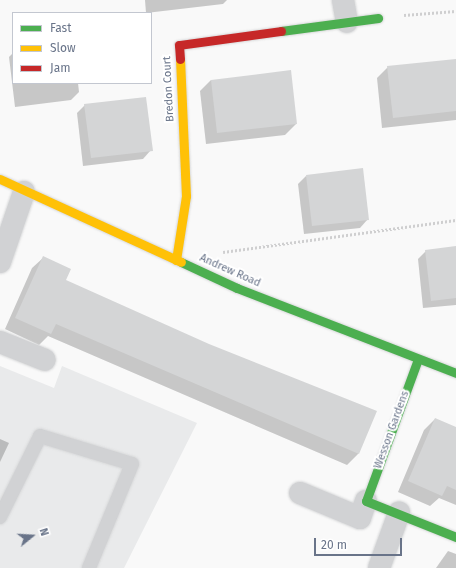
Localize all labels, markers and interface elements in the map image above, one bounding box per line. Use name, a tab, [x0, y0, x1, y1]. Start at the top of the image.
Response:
legend	[12, 12, 152, 84]
text: Fast	[50, 21, 72, 35]
text: Slow	[50, 41, 76, 55]
street label: Bredon Court	[161, 56, 177, 122]
text: Jam	[50, 61, 70, 75]
street label: Andrew Road	[197, 252, 263, 290]
street label: Wesson Gardens	[372, 389, 412, 471]
north arrow	[12, 516, 52, 556]
text: N	[37, 527, 51, 538]
scale bar	[316, 530, 404, 556]
text: 20 m	[321, 538, 347, 552]

